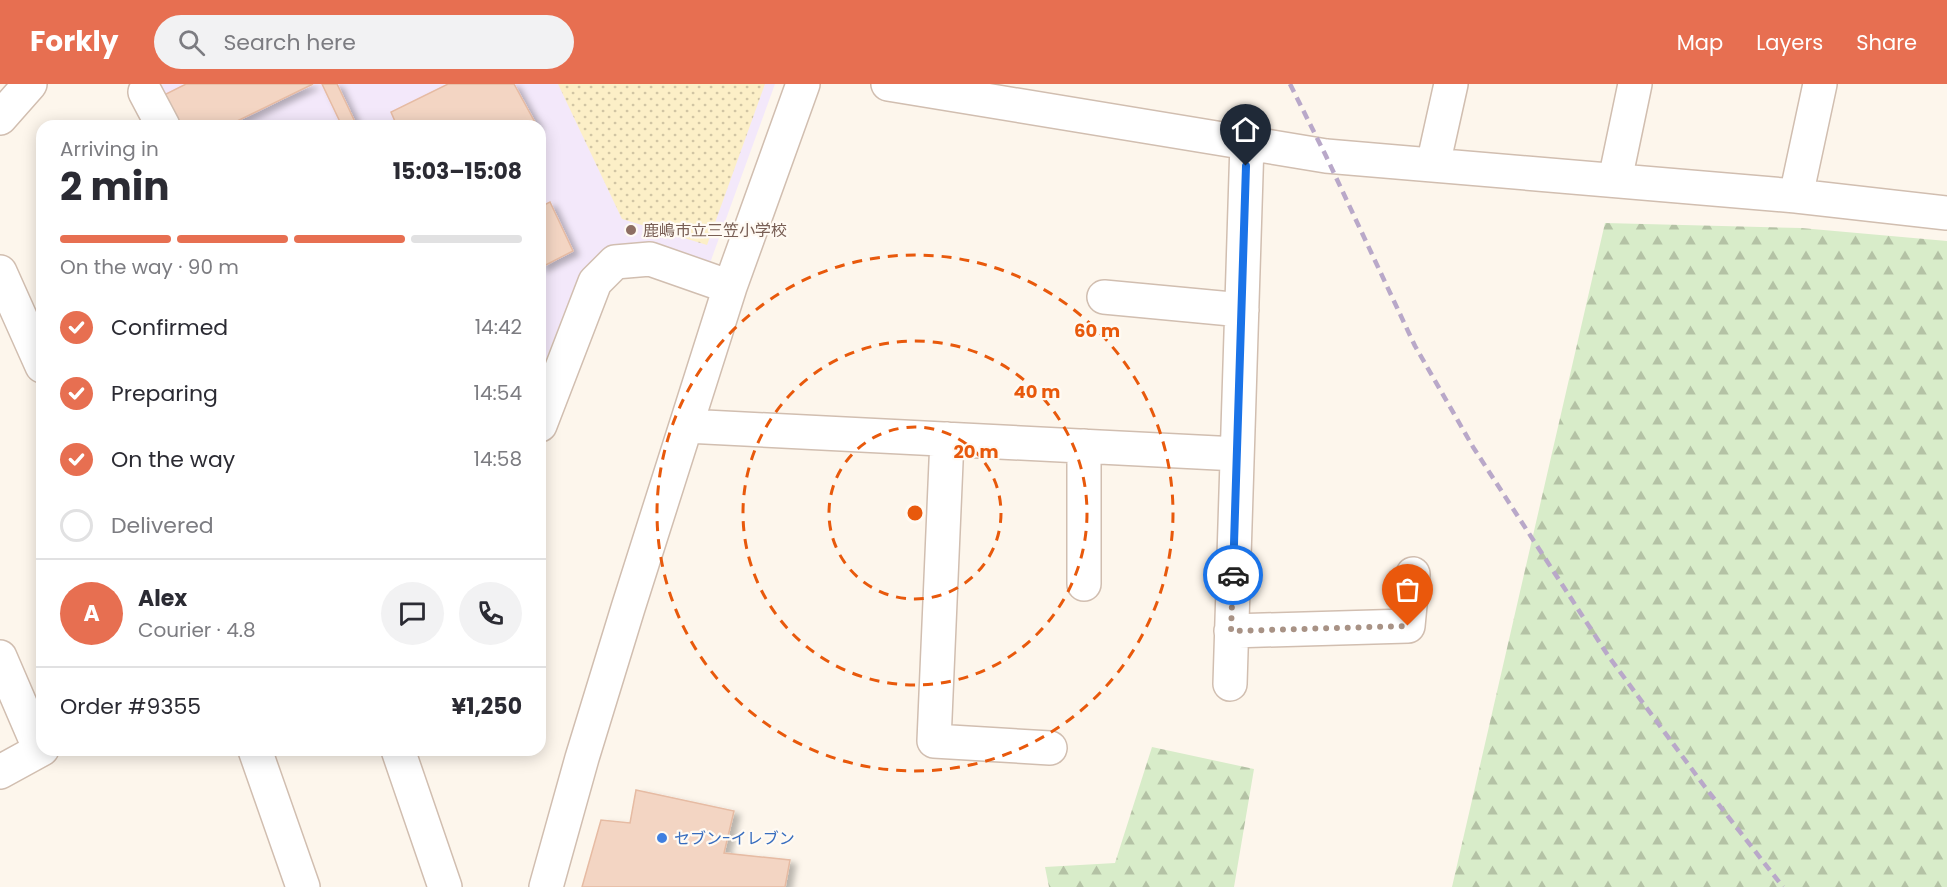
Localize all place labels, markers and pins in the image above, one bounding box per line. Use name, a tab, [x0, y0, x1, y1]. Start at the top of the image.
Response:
pin	[1220, 104, 1271, 166]
place label: 鹿嶋市立三笠小学校	[643, 219, 787, 242]
marker: 鹿嶋市立三笠小学校	[624, 223, 638, 237]
centre of rings	[905, 503, 925, 523]
pin	[1382, 564, 1433, 626]
place label: セブン-イレブン	[674, 827, 795, 850]
marker: セブン-イレブン	[655, 831, 669, 845]

